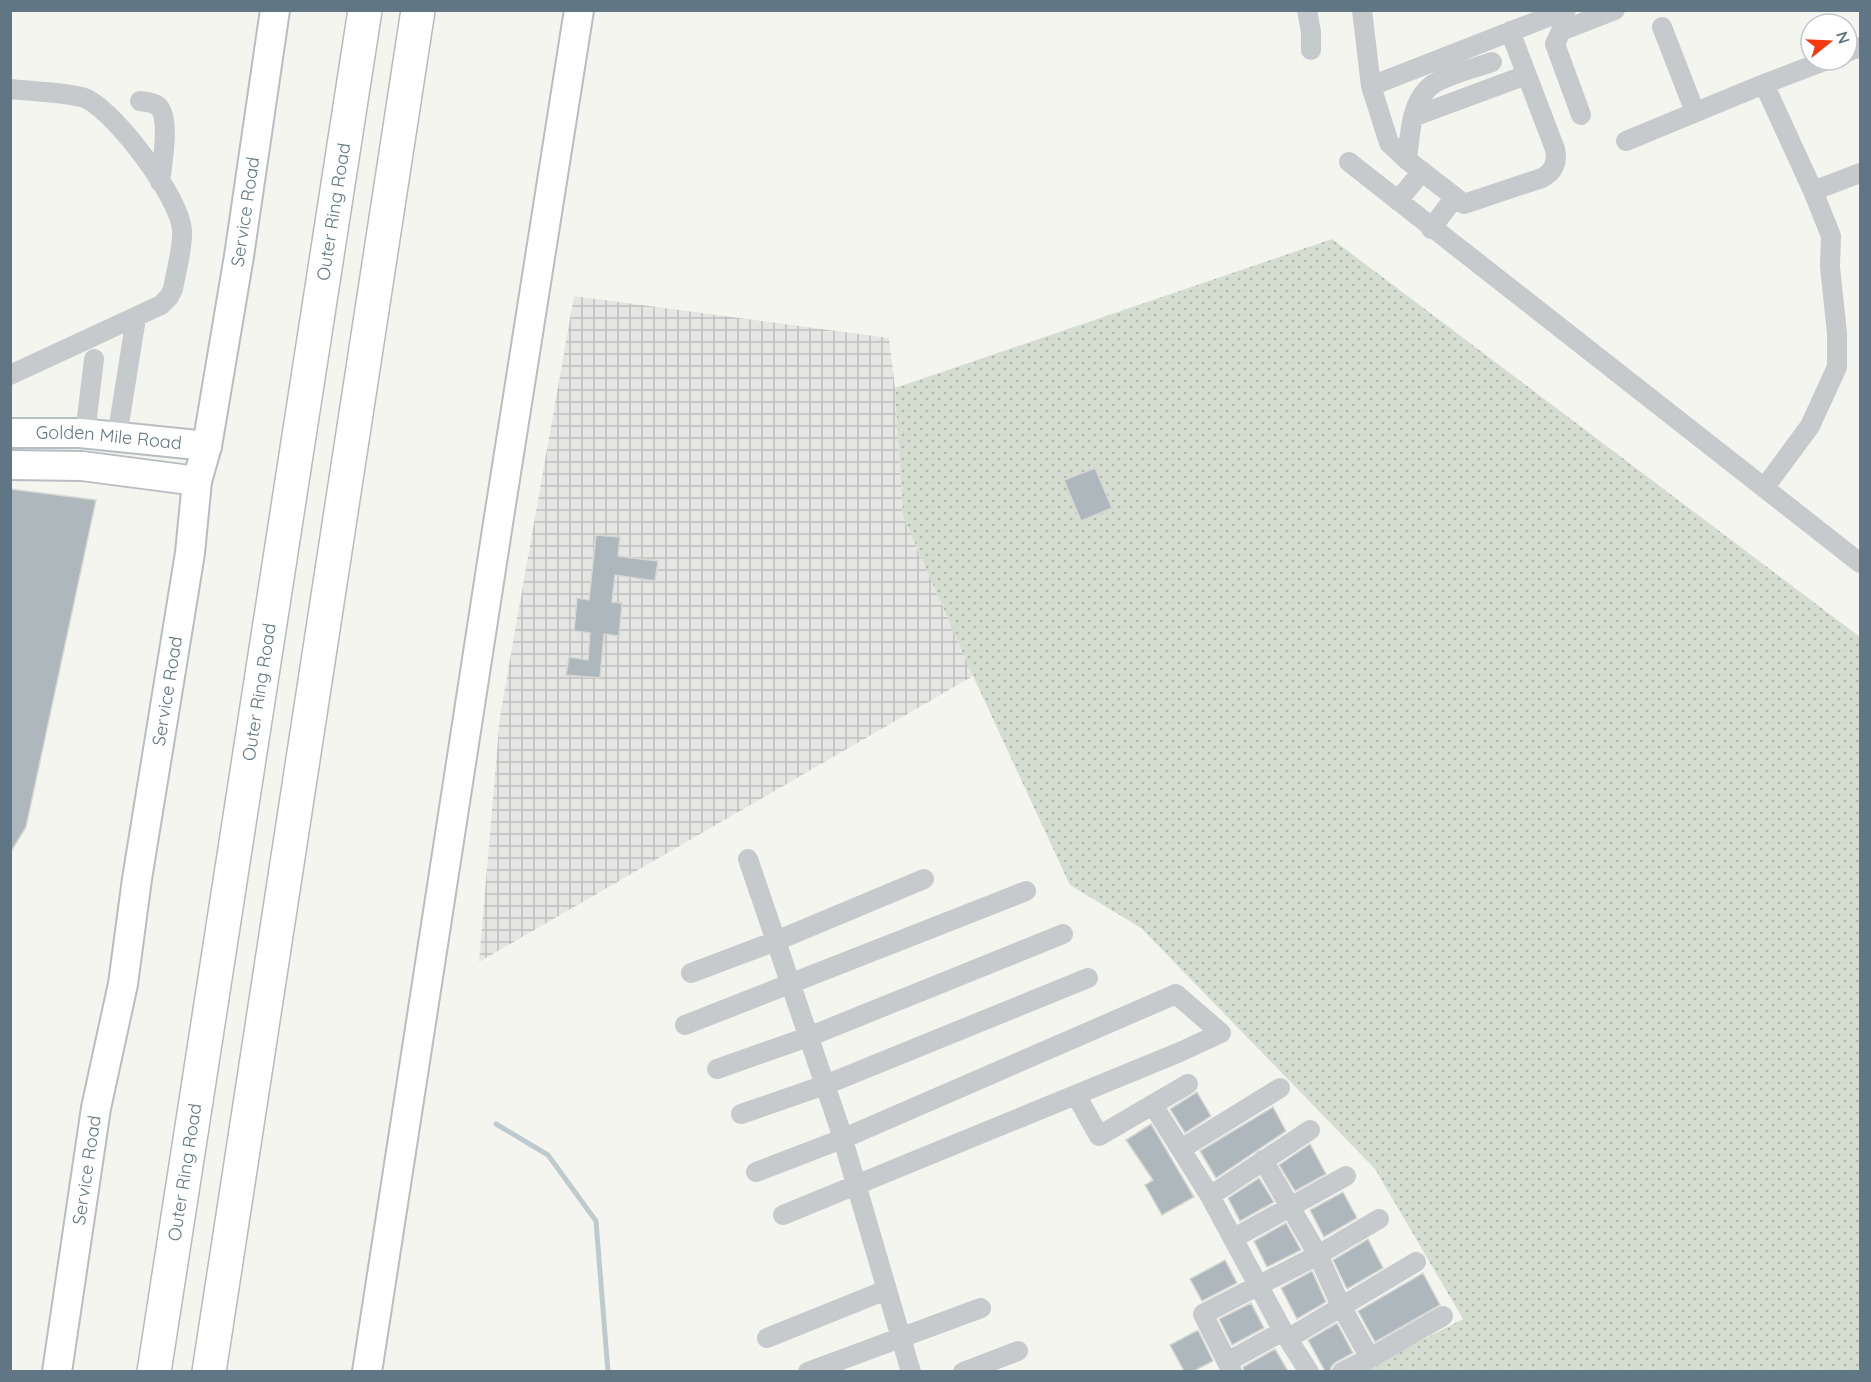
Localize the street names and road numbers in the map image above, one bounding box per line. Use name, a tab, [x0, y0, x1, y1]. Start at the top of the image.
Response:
street label: Outer Ring Road	[311, 141, 355, 282]
street label: Service Road	[225, 155, 264, 268]
street label: Golden Mile Road	[36, 421, 183, 454]
street label: Outer Ring Road	[237, 621, 281, 763]
street label: Service Road	[147, 635, 187, 748]
street label: Outer Ring Road	[162, 1102, 206, 1243]
street label: Service Road	[67, 1114, 106, 1227]

